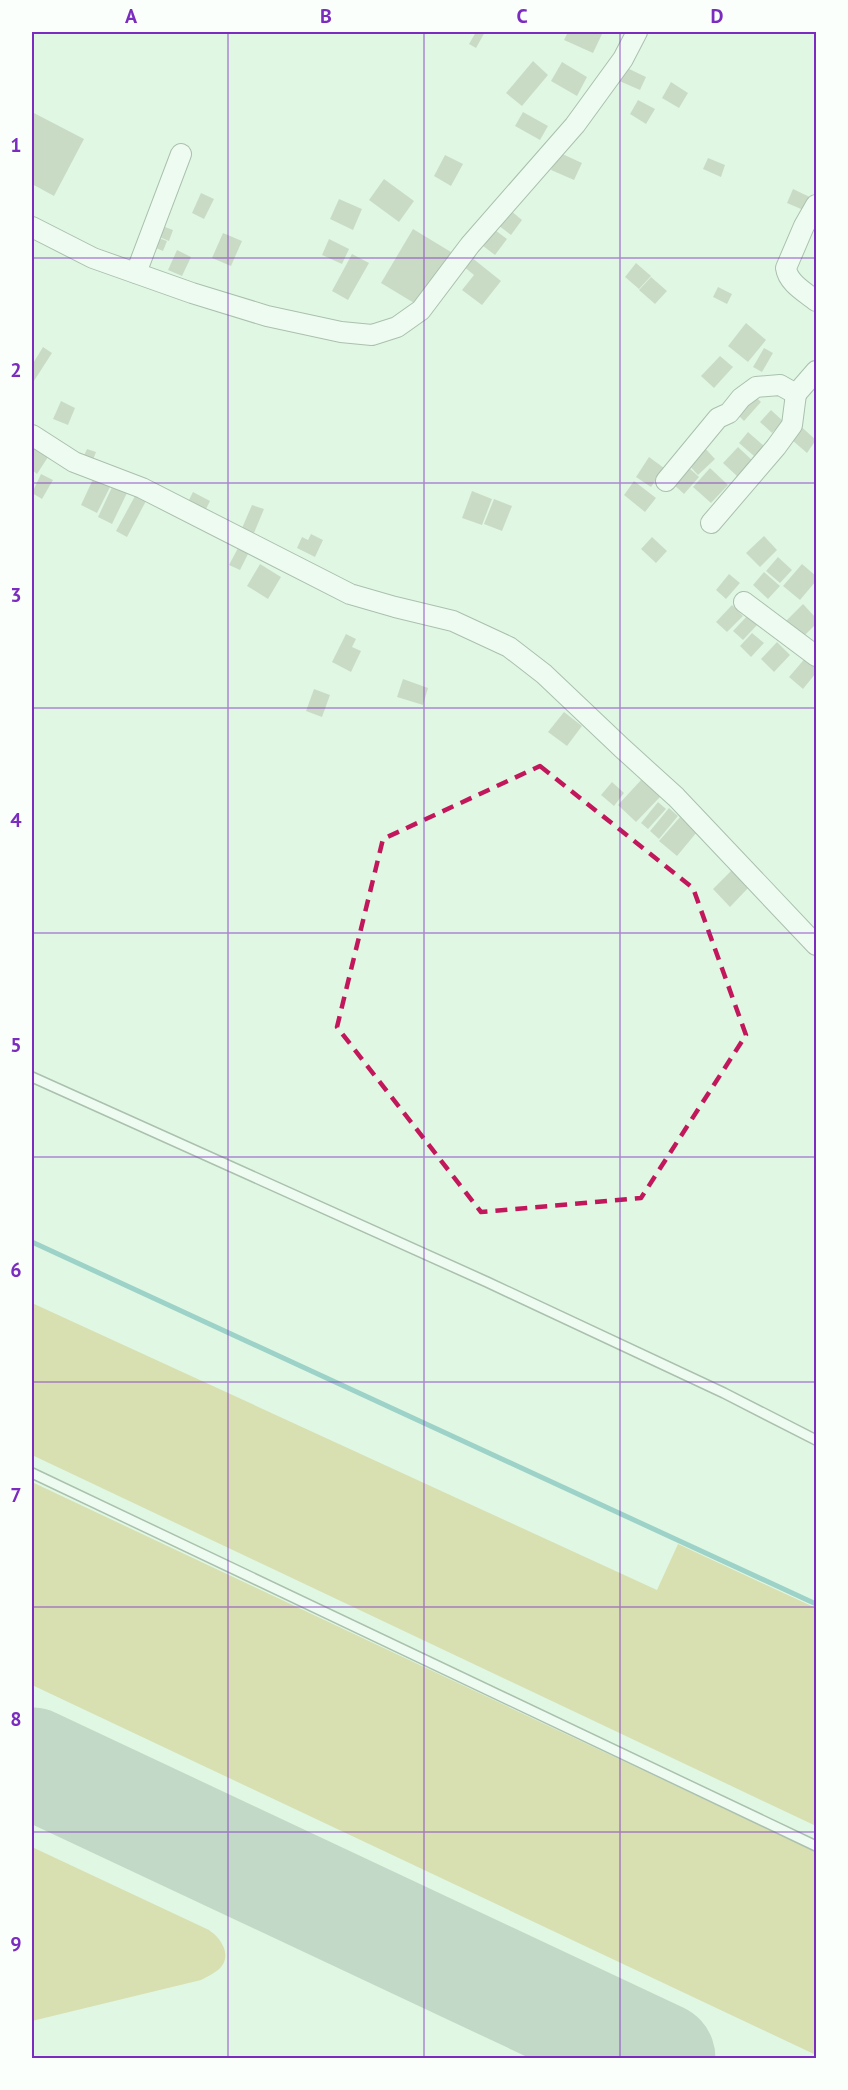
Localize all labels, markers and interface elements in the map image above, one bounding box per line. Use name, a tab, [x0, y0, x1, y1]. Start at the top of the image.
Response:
text: A	[125, 3, 138, 29]
text: B	[320, 3, 332, 29]
text: C	[516, 3, 528, 29]
text: D	[711, 3, 724, 29]
text: 1	[10, 132, 22, 158]
text: 2	[10, 357, 22, 383]
text: 3	[10, 582, 22, 608]
text: 4	[10, 807, 22, 833]
text: 5	[10, 1032, 22, 1058]
text: 6	[10, 1257, 22, 1283]
text: 7	[10, 1482, 22, 1508]
text: 8	[10, 1706, 22, 1732]
text: 9	[10, 1931, 22, 1957]

